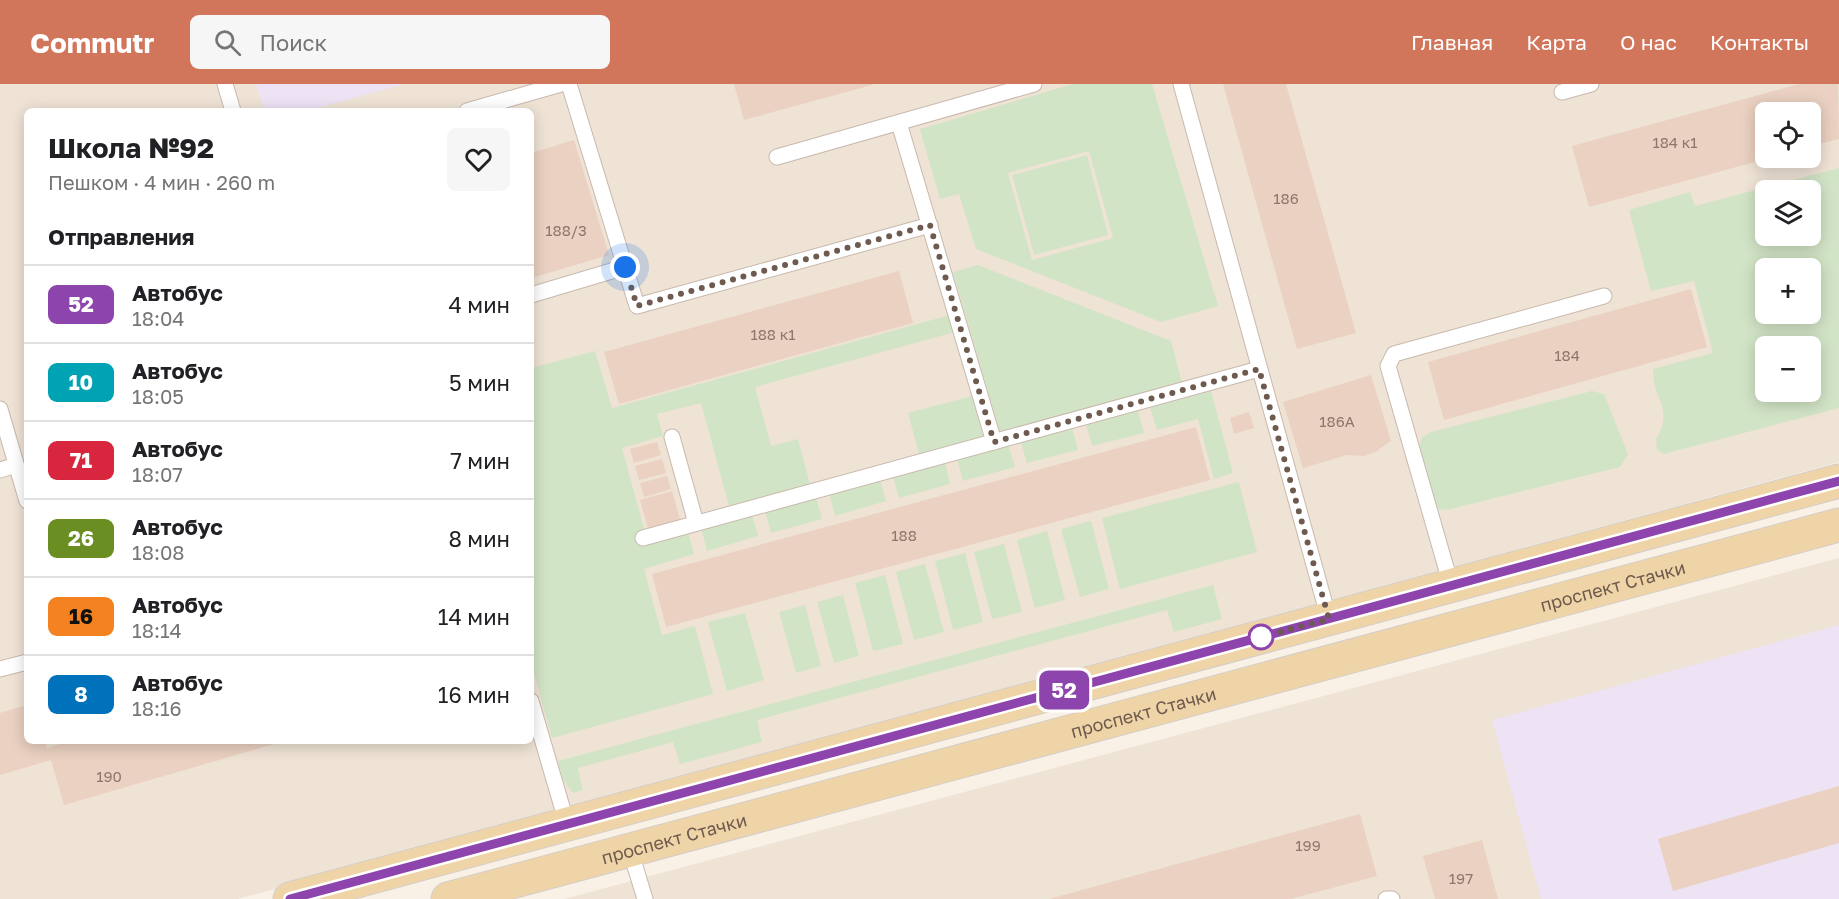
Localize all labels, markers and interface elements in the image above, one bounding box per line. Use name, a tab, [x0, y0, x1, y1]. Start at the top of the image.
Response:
search box	[190, 15, 610, 69]
text: Commutr	[30, 26, 154, 59]
icon: search	[211, 26, 244, 59]
text: Поиск	[259, 29, 327, 56]
text: Главная	[1411, 29, 1493, 55]
text: Карта	[1526, 29, 1587, 55]
text: О нас	[1620, 29, 1677, 55]
text: Контакты	[1710, 29, 1809, 55]
map controls	[1755, 102, 1821, 402]
button: locate	[1755, 102, 1821, 168]
button: heart	[447, 128, 510, 191]
text: Школа №92	[48, 131, 214, 164]
house number: 184 к1	[1652, 133, 1698, 151]
text: Пешком · 4 мин · 260 m	[48, 170, 275, 194]
button: layers	[1755, 180, 1821, 246]
house number: 186	[1273, 189, 1299, 207]
house number: 188/3	[545, 221, 587, 239]
text: Отправления	[48, 223, 194, 250]
your location	[610, 252, 640, 282]
button: +	[1755, 258, 1821, 324]
text: Автобус	[132, 279, 223, 306]
text: 52	[68, 291, 94, 317]
text: 4 мин	[448, 291, 510, 318]
text: 18:04	[132, 306, 185, 330]
house number: 188 к1	[750, 325, 796, 343]
button: −	[1755, 336, 1821, 402]
house number: 184	[1554, 346, 1580, 364]
text: Автобус	[132, 357, 223, 384]
text: 10	[69, 369, 93, 395]
text: 5 мин	[449, 369, 510, 396]
text: 18:05	[132, 384, 184, 408]
house number: 186А	[1319, 412, 1355, 430]
text: Автобус	[132, 435, 223, 462]
text: 71	[70, 447, 92, 473]
text: 7 мин	[450, 447, 510, 474]
text: 18:07	[132, 462, 183, 486]
text: Автобус	[132, 513, 223, 540]
text: 26	[68, 525, 94, 551]
text: 8 мин	[448, 525, 510, 552]
house number: 188	[891, 526, 917, 544]
text: 18:08	[132, 540, 185, 564]
street label: проспект Стачки	[1537, 556, 1688, 616]
text: Автобус	[132, 591, 223, 618]
text: 16	[69, 603, 93, 629]
text: 14 мин	[438, 603, 510, 630]
text: 18:14	[132, 618, 182, 642]
unlabelled marker	[1248, 624, 1274, 650]
text: Автобус	[132, 669, 223, 696]
line badge: 52	[1037, 670, 1091, 710]
text: 52	[1051, 677, 1077, 703]
text: 8	[74, 681, 88, 707]
text: 16 мин	[438, 681, 510, 708]
street label: проспект Стачки	[1068, 682, 1218, 742]
text: 18:16	[132, 696, 182, 720]
house number: 190	[96, 767, 122, 785]
street label: проспект Стачки	[599, 808, 749, 868]
house number: 199	[1295, 836, 1321, 854]
house number: 197	[1449, 869, 1473, 887]

